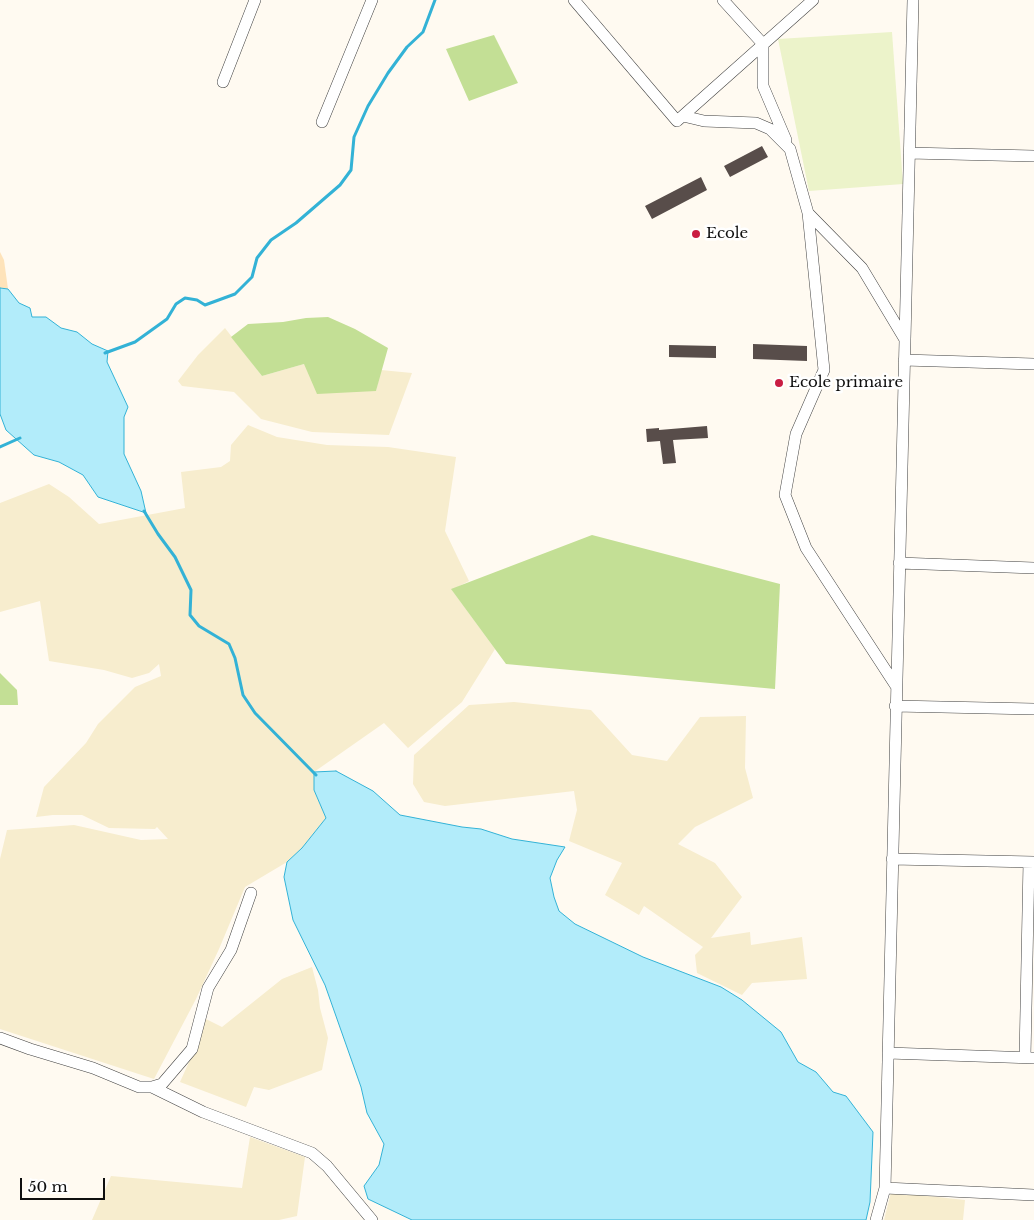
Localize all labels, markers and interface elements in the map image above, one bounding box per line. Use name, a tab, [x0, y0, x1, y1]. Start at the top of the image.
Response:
place label: Ecole	[706, 225, 748, 243]
marker: Ecole	[690, 228, 702, 240]
place label: Ecole primaire	[789, 374, 903, 392]
marker: Ecole primaire	[773, 377, 785, 389]
scale bar	[22, 1168, 108, 1200]
text: 50 m	[28, 1177, 68, 1196]

